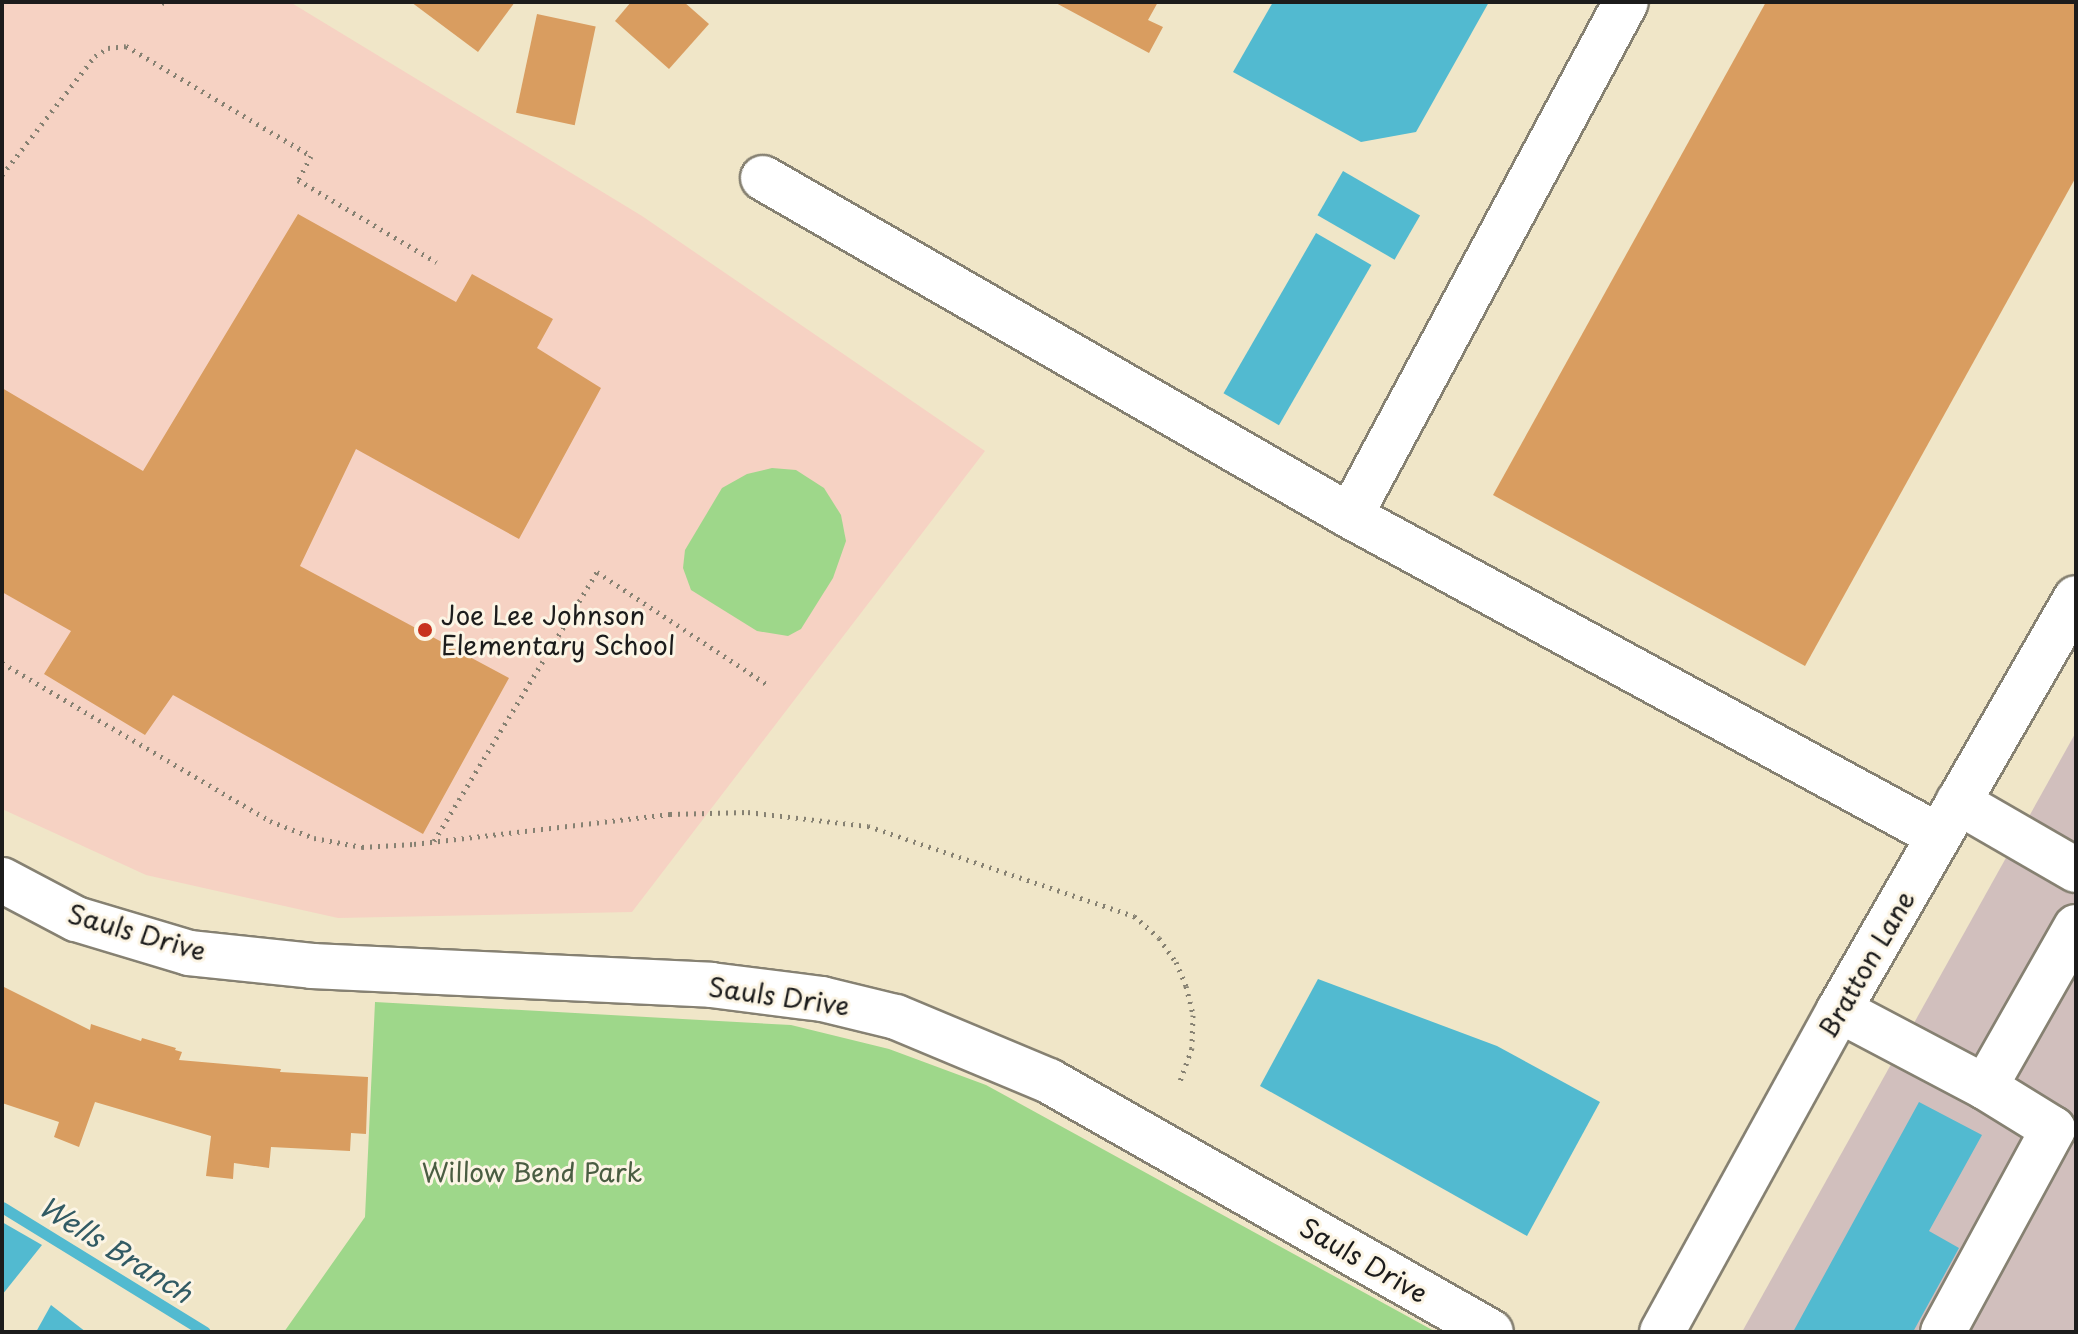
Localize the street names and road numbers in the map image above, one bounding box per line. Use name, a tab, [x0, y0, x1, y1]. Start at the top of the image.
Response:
street label: Bratton Lane	[1811, 884, 1921, 1044]
street label: Sauls Drive	[65, 897, 209, 967]
street label: Sauls Drive	[707, 971, 851, 1021]
street label: Sauls Drive	[1295, 1211, 1433, 1309]

